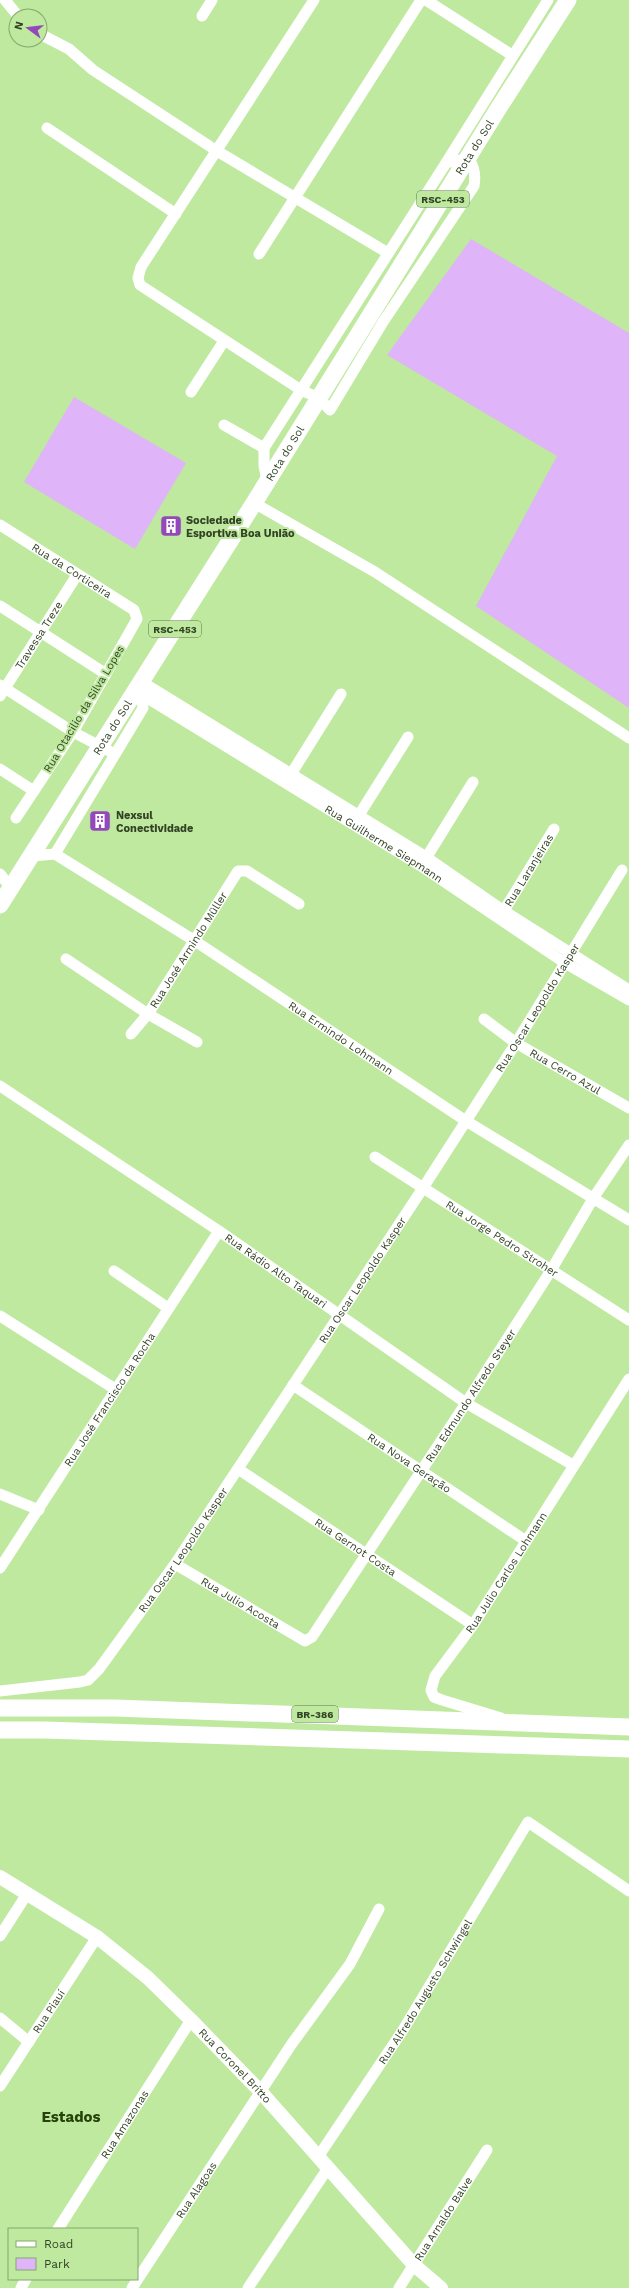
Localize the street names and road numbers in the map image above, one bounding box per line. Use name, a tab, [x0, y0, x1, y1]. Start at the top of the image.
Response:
street label: Rota do Sol	[452, 117, 497, 177]
road number: RSC-453	[417, 191, 469, 207]
street label: Rota do Sol	[263, 423, 307, 483]
street label: Rua da Corticeira	[29, 540, 114, 601]
street label: Travessa Treze	[12, 599, 65, 672]
road number: RSC-453	[149, 621, 201, 637]
street label: Rua Otacilio da Silva Lopes	[41, 643, 127, 775]
street label: Rota do Sol	[90, 697, 135, 757]
street label: Rua Guilherme Siepmann	[322, 802, 445, 885]
street label: Rua Laranjeiras	[502, 831, 556, 909]
street label: Rua José Armindo Müller	[147, 889, 230, 1010]
street label: Rua Oscar Leopoldo Kasper	[493, 941, 582, 1074]
street label: Rua Ermindo Lohmann	[286, 998, 396, 1077]
street label: Rua Cerro Azul	[528, 1046, 604, 1097]
street label: Rua Jorge Pedro Stroher	[443, 1198, 561, 1280]
street label: Rua Oscar Leopoldo Kasper	[316, 1214, 409, 1346]
street label: Rua Rádio Alto Taquari	[222, 1231, 329, 1311]
street label: Rua Edmundo Alfredo Steyer	[423, 1326, 518, 1464]
street label: Rua José Francisco da Rocha	[61, 1330, 158, 1469]
street label: Rua Nova Geração	[365, 1430, 454, 1495]
street label: Rua Oscar Leopoldo Kasper	[136, 1485, 230, 1615]
street label: Rua Julio Carlos Lohmann	[463, 1510, 549, 1636]
street label: Rua Gernot Costa	[312, 1515, 399, 1579]
street label: Rua Julio Acosta	[199, 1574, 282, 1631]
road number: BR-386	[292, 1706, 338, 1722]
street label: Rua Alfredo Augusto Schwingel	[376, 1916, 475, 2067]
street label: Rua Piauí	[30, 1987, 68, 2036]
street label: Rua Coronel Britto	[196, 2026, 274, 2106]
street label: Rua Amazonas	[98, 2088, 151, 2161]
street label: Rua Alagoas	[173, 2159, 219, 2221]
street label: Rua Arnaldo Balve	[411, 2174, 475, 2263]

